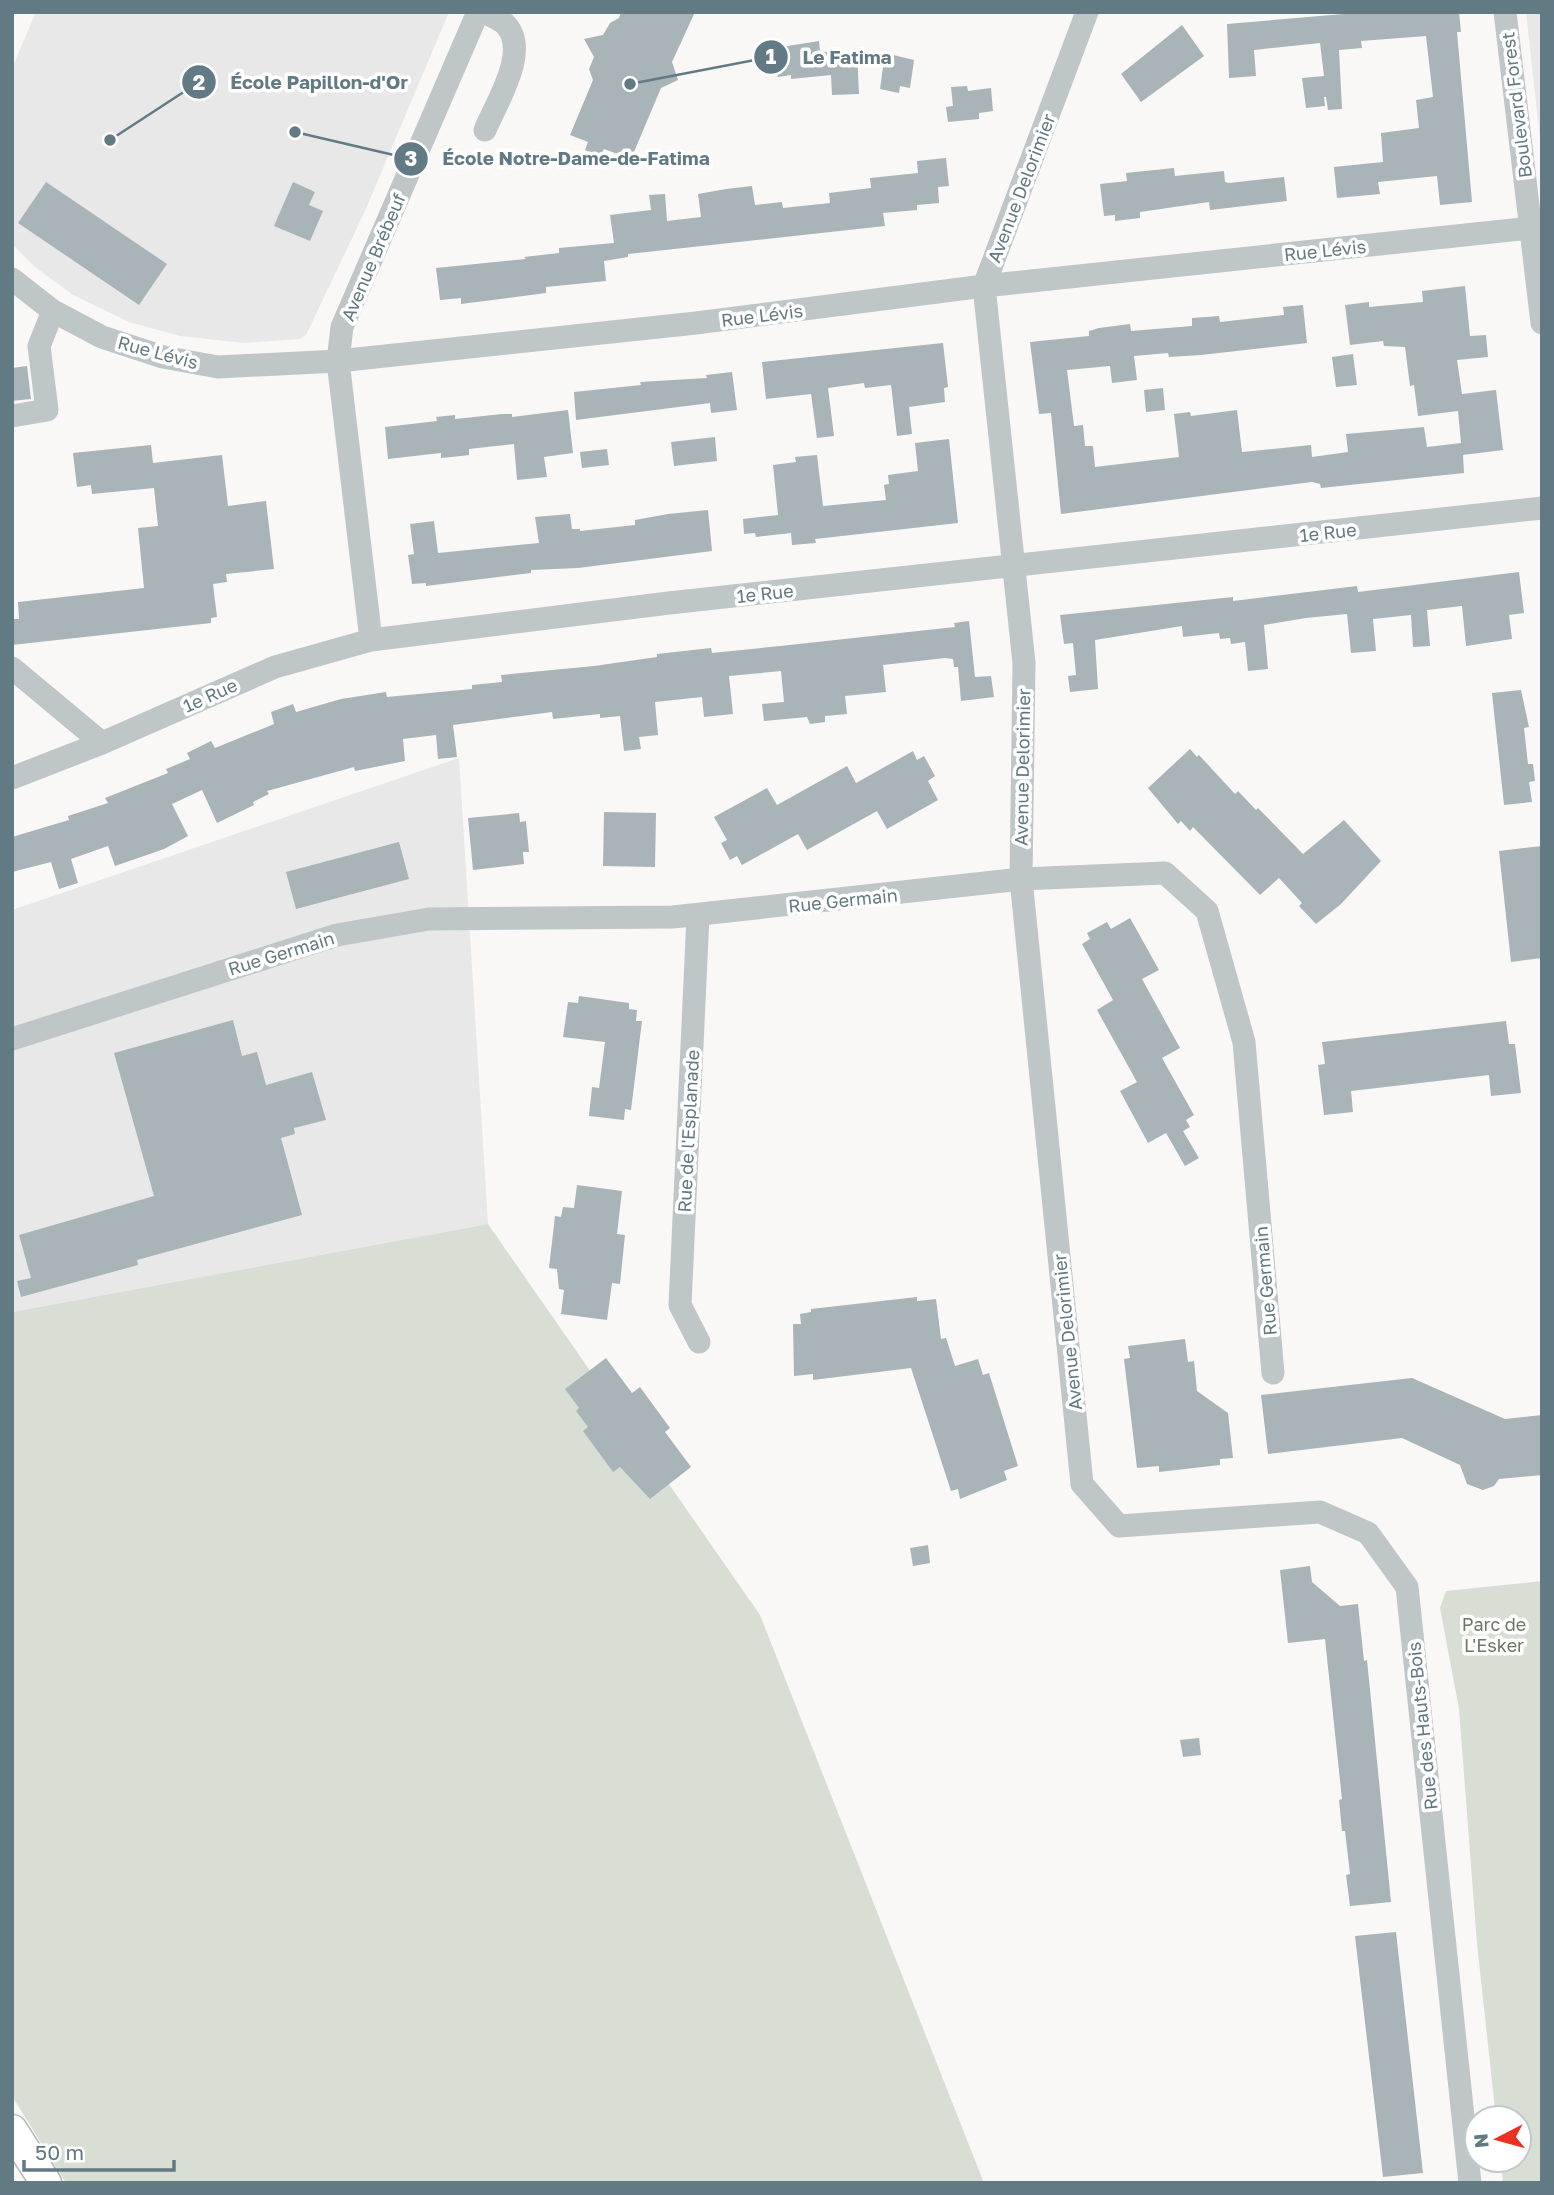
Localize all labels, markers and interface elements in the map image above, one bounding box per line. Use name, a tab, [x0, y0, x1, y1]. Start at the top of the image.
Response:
street label: Boulevard Forest	[1496, 31, 1536, 179]
callout: Le Fatima	[753, 37, 906, 77]
text: 1	[766, 43, 777, 69]
text: Le Fatima	[802, 45, 892, 68]
callout: École Papillon-d'Or	[181, 62, 422, 102]
text: 2	[193, 69, 206, 95]
text: École Papillon-d'Or	[230, 70, 408, 93]
street label: Avenue Delorimier	[983, 111, 1059, 265]
callout: École Notre-Dame-de-Fatima	[393, 139, 723, 179]
text: 3	[405, 145, 417, 171]
text: École Notre-Dame-de-Fatima	[442, 146, 710, 169]
street label: Avenue Brébeuf	[336, 190, 410, 324]
street label: Rue Lévis	[1283, 235, 1367, 265]
street label: Rue Lévis	[720, 299, 804, 331]
street label: Rue Lévis	[115, 331, 201, 373]
street label: 1e Rue	[1299, 518, 1357, 546]
street label: 1e Rue	[736, 579, 794, 607]
street label: 1e Rue	[180, 673, 240, 717]
street label: Avenue Delorimier	[1010, 688, 1034, 846]
street label: Rue Germain	[787, 883, 899, 917]
street label: Rue Germain	[225, 926, 337, 980]
street label: Rue de l'Esplanade	[673, 1049, 703, 1213]
street label: Rue Germain	[1249, 1225, 1281, 1337]
street label: Avenue Delorimier	[1048, 1253, 1086, 1411]
park label: Parc de L'Esker	[1462, 1613, 1526, 1656]
street label: Rue des Hauts-Bois	[1402, 1641, 1442, 1811]
north arrow	[1463, 2104, 1533, 2174]
scale bar	[24, 2128, 175, 2172]
text: N	[1468, 2132, 1493, 2149]
text: 50 m	[35, 2139, 84, 2165]

